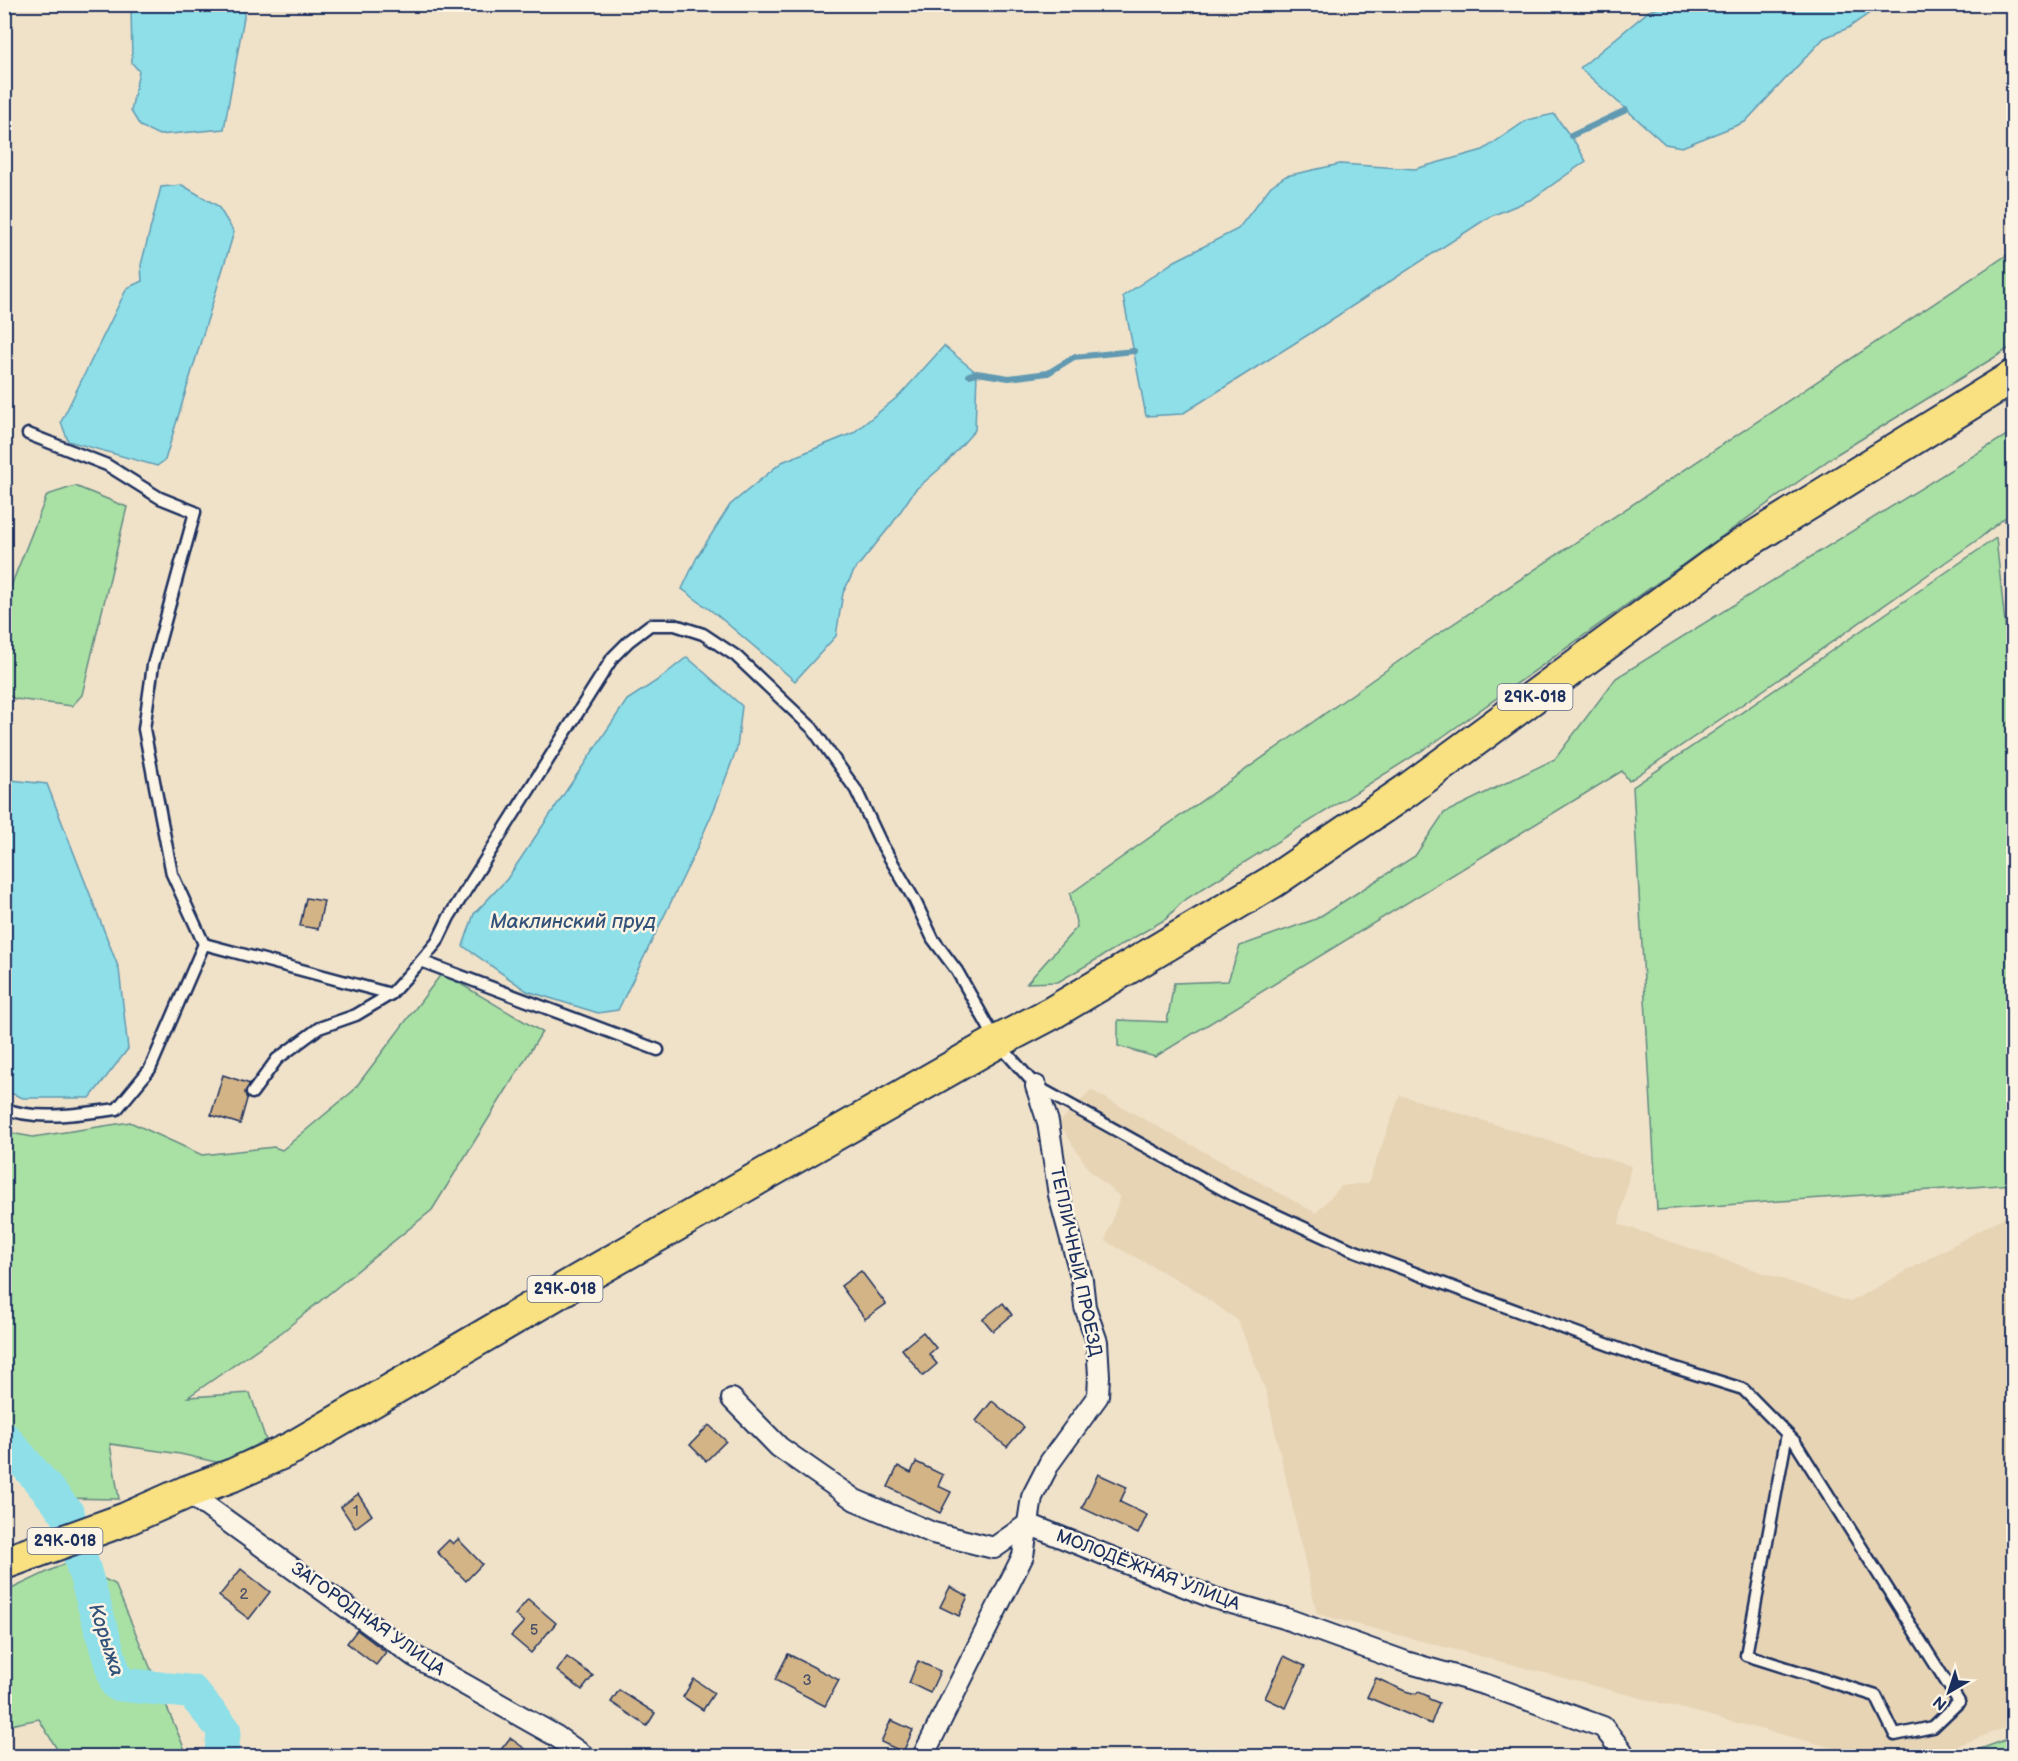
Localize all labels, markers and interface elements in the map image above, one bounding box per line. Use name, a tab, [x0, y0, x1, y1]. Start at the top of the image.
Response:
road number: 29К-018	[1498, 684, 1573, 710]
water label: Маклинский пруд	[490, 910, 656, 934]
street label: ТЕПЛИЧНЫЙ ПРОЕЗД	[1046, 1165, 1106, 1359]
road number: 29К-018	[528, 1276, 602, 1302]
house number: 1	[353, 1502, 359, 1521]
street label: МОЛОДЁЖНАЯ УЛИЦА	[1053, 1524, 1243, 1615]
road number: 29К-018	[28, 1528, 103, 1554]
street label: ЗАГОРОДНАЯ УЛИЦА	[287, 1558, 449, 1680]
house number: 2	[240, 1585, 249, 1604]
water label: Корыжа	[83, 1601, 129, 1679]
house number: 5	[530, 1621, 538, 1640]
north arrow	[1919, 1662, 1979, 1722]
house number: 3	[802, 1671, 812, 1690]
text: N	[1930, 1691, 1951, 1714]

